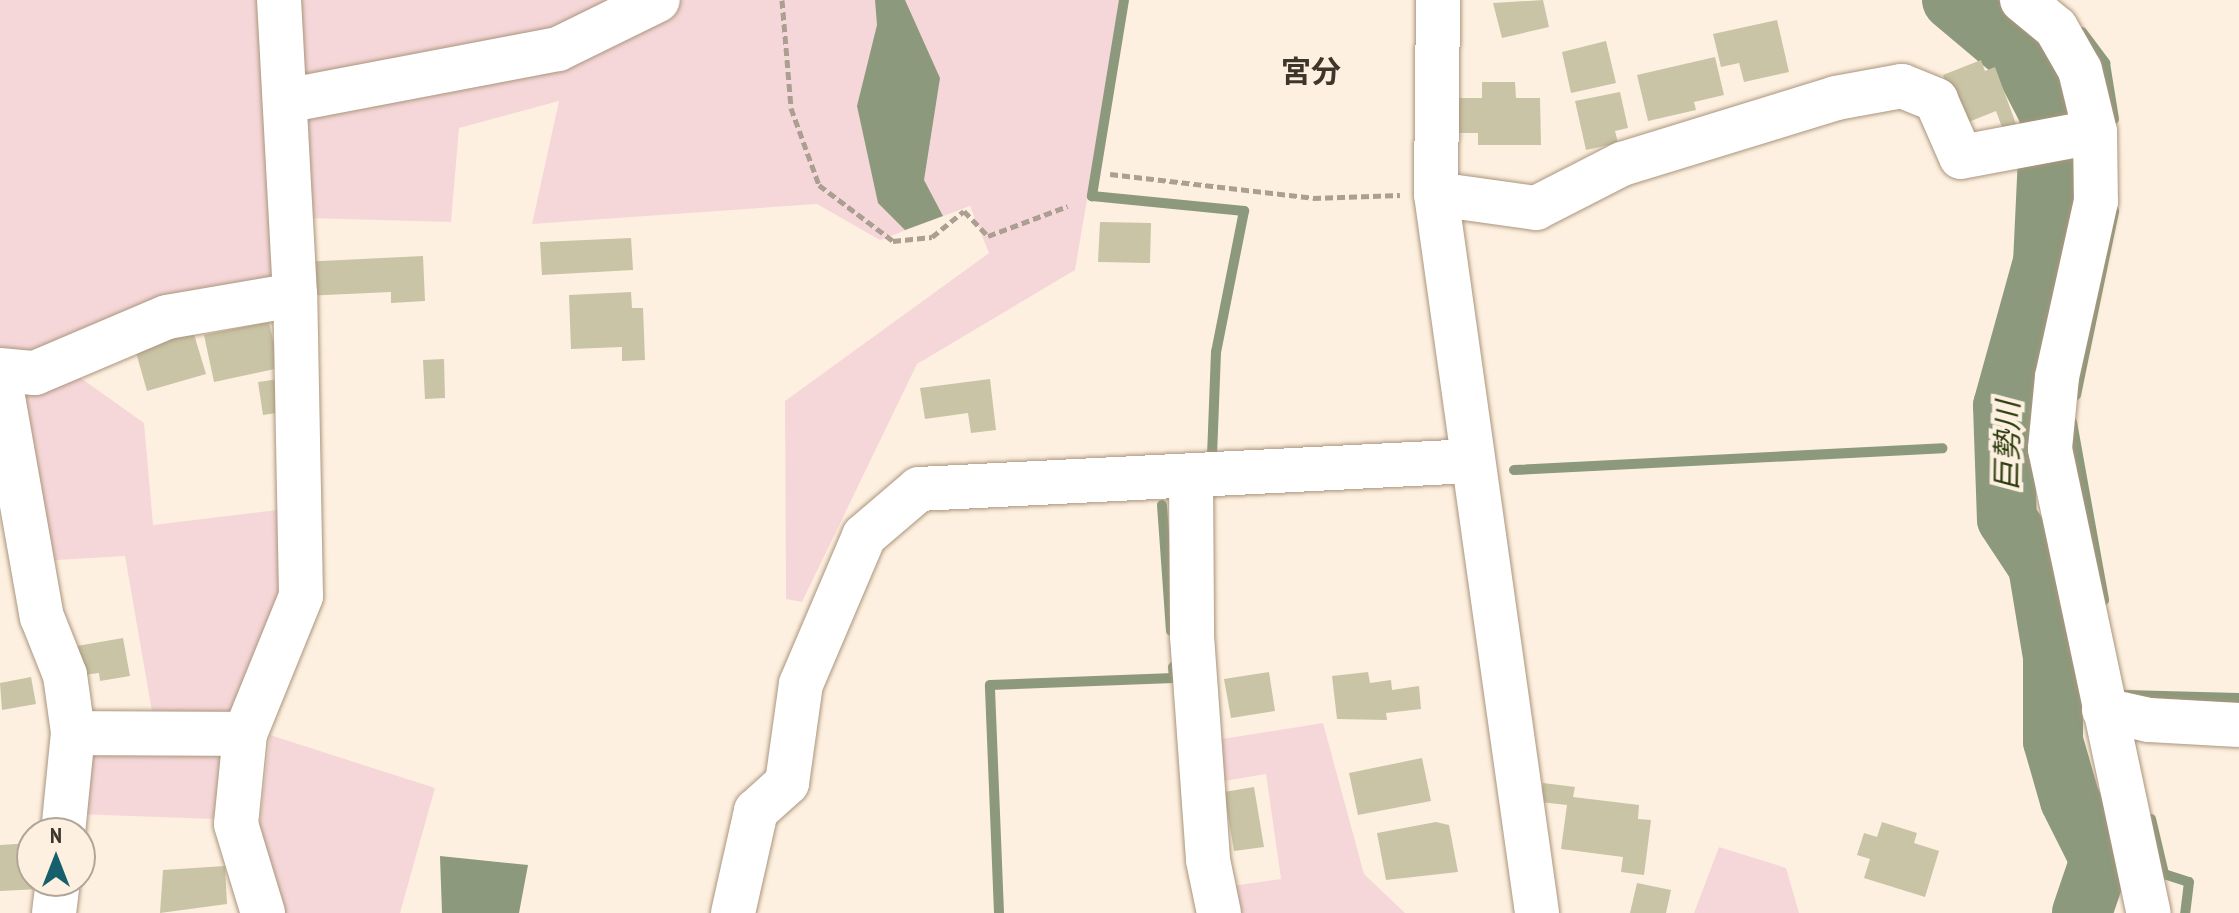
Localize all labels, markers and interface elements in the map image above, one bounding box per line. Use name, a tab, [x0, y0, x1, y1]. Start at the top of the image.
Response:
district label: 宮分	[1281, 53, 1341, 89]
water label: 巨勢川	[1988, 401, 2026, 491]
north arrow	[16, 817, 96, 897]
text: N	[50, 821, 62, 849]

